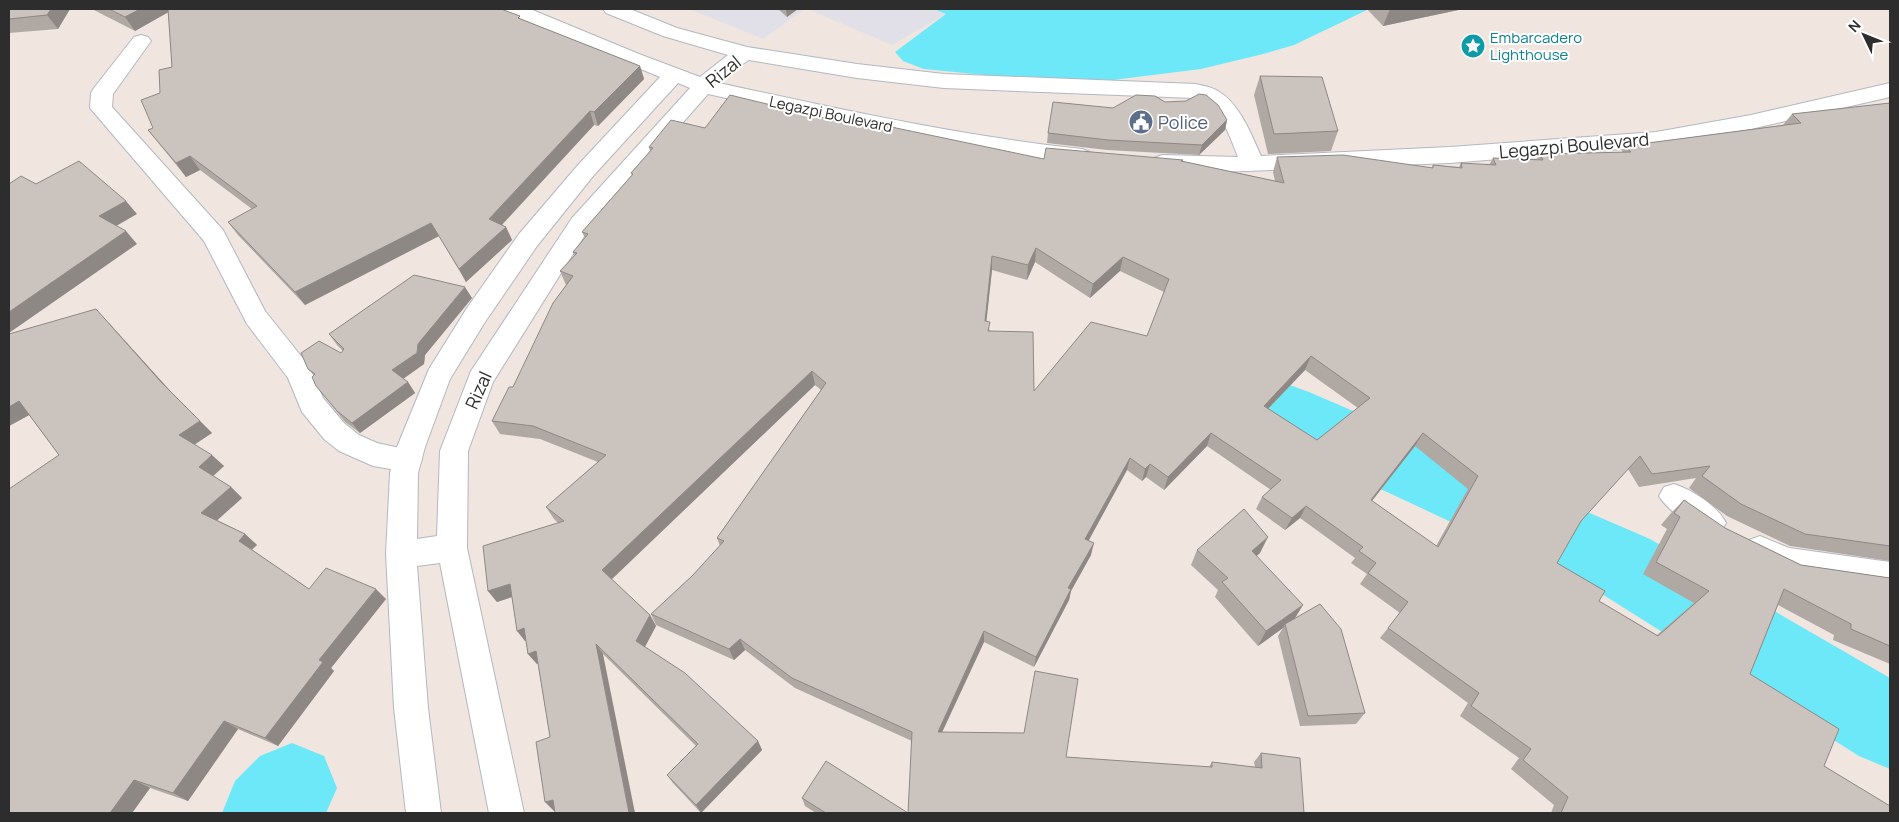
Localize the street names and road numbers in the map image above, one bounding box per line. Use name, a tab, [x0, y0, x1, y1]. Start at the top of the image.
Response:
street label: Rizal	[700, 49, 746, 93]
street label: Legazpi Boulevard	[767, 91, 895, 137]
street label: Legazpi Boulevard	[1498, 126, 1650, 164]
street label: Rizal	[459, 367, 497, 413]

